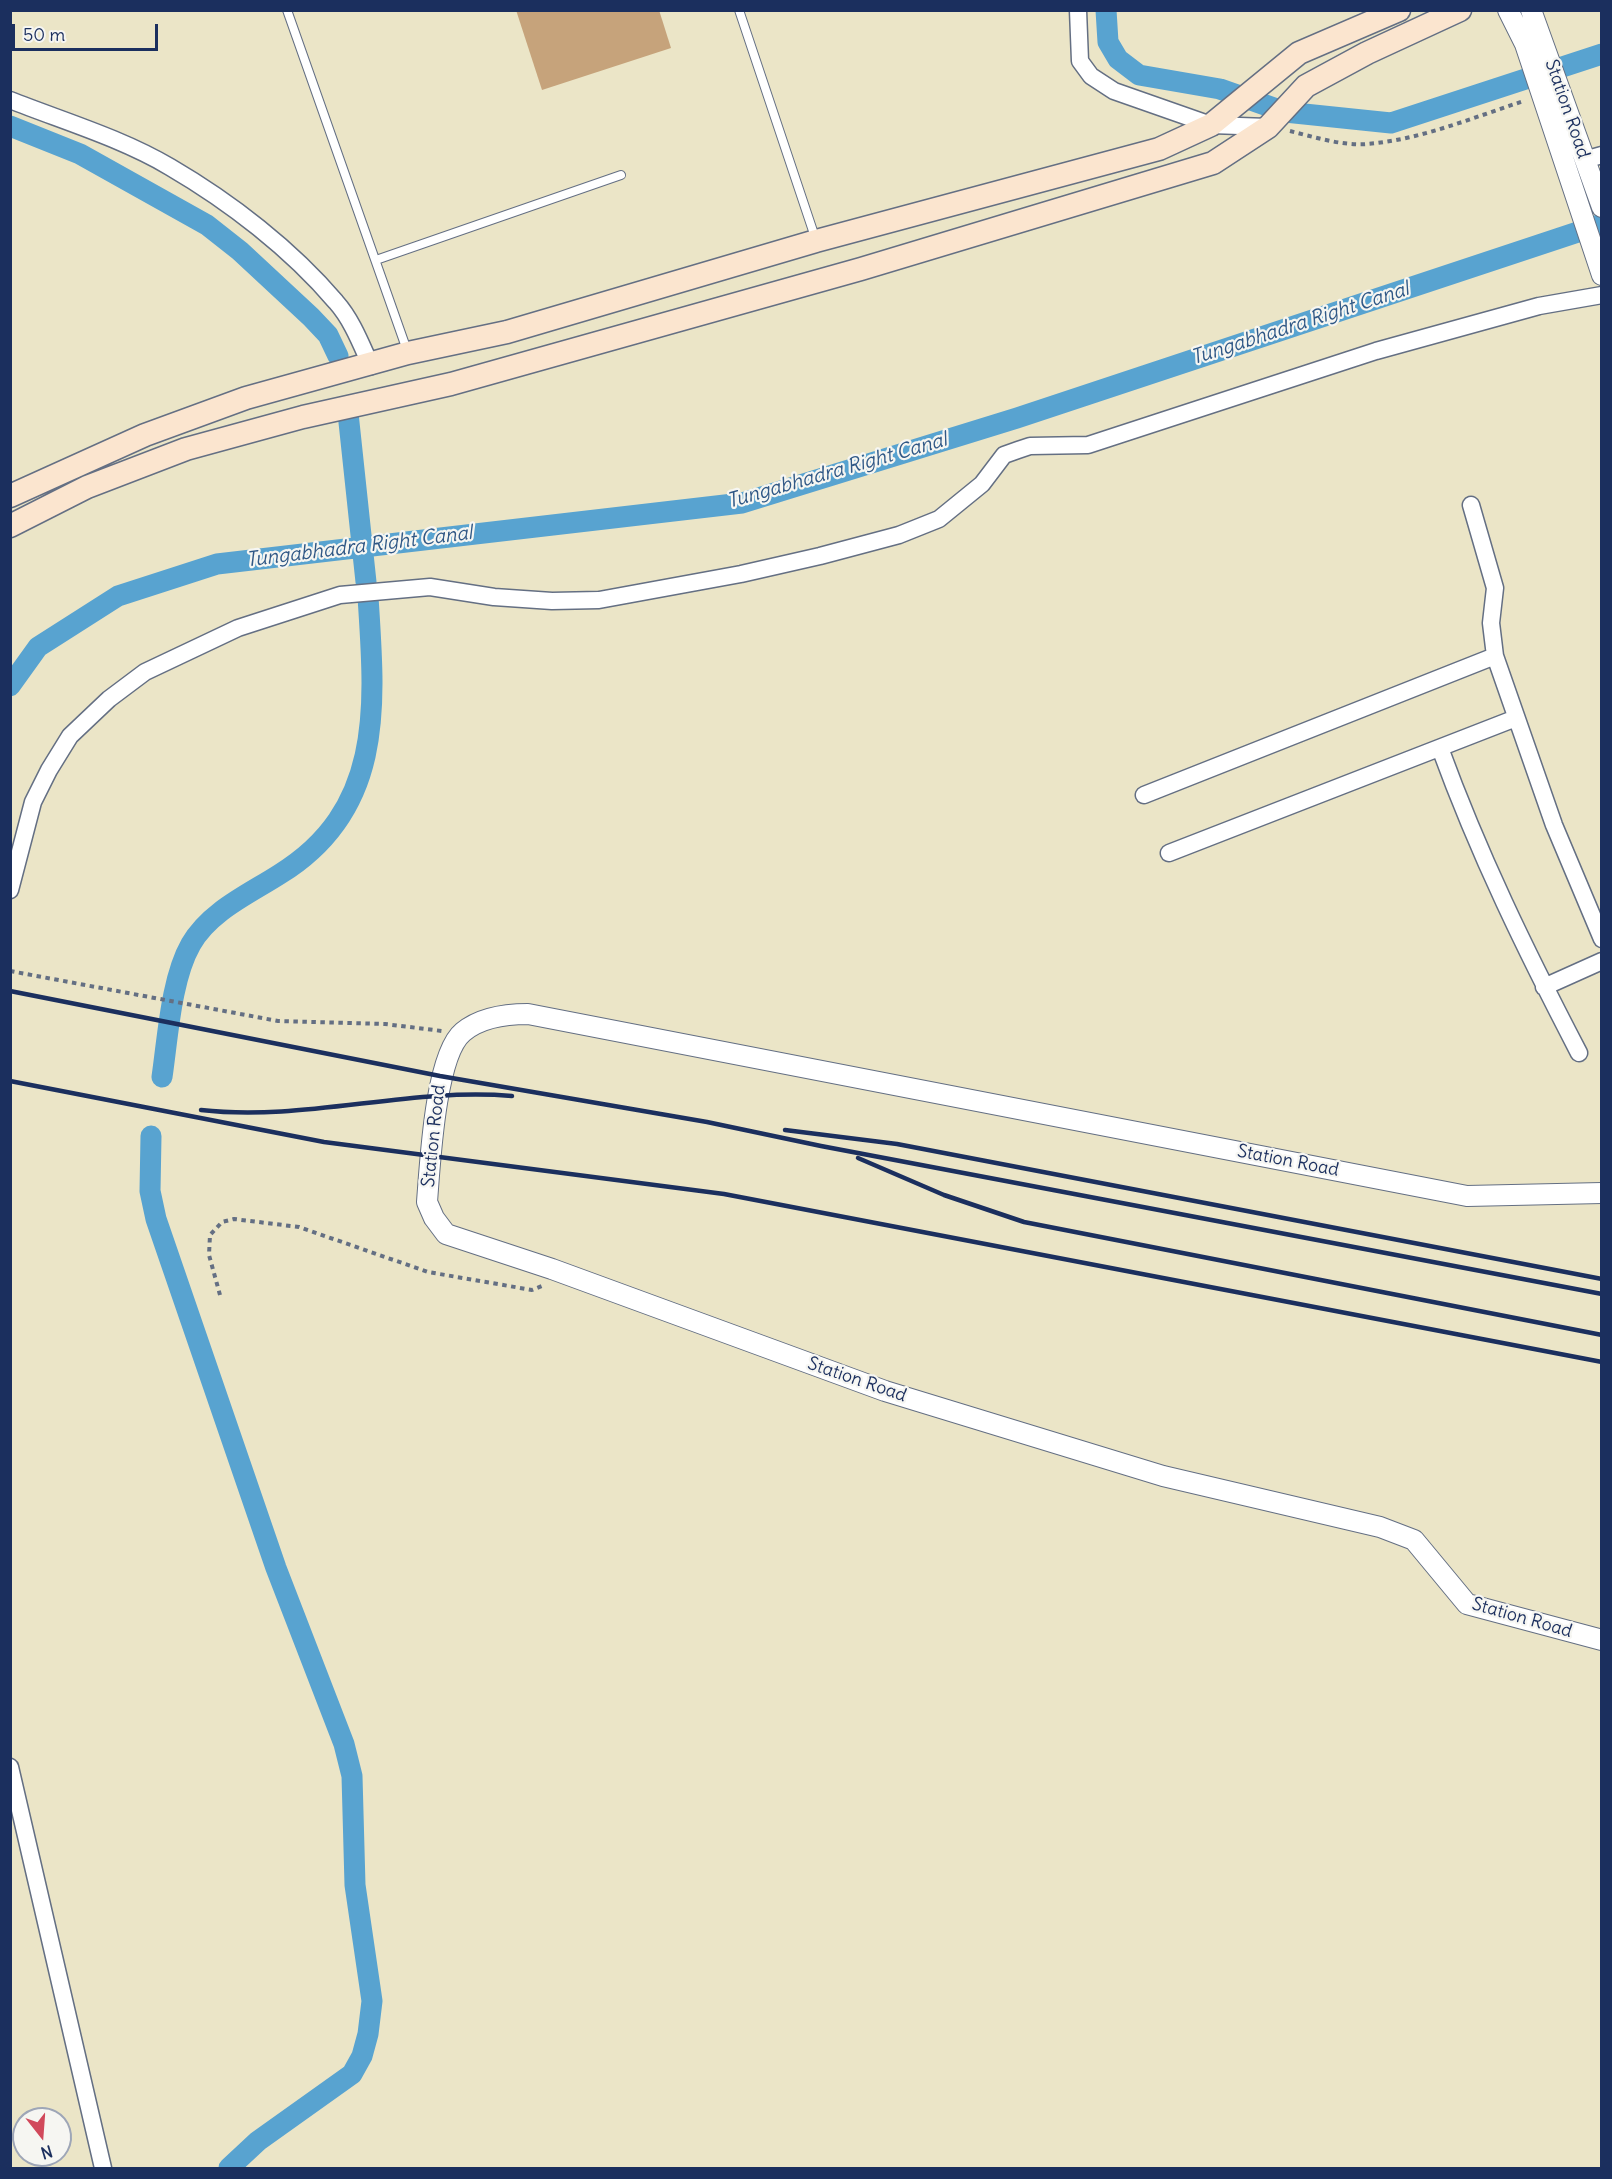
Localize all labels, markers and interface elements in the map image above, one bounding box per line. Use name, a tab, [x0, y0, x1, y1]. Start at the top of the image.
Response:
scale bar	[15, 12, 160, 50]
text: 50 m	[23, 23, 65, 46]
street label: Station Road	[1540, 57, 1594, 161]
water label: Tungabhadra Right Canal	[1188, 277, 1412, 371]
water label: Tungabhadra Right Canal	[724, 428, 950, 514]
water label: Tungabhadra Right Canal	[244, 521, 474, 573]
street label: Station Road	[418, 1084, 450, 1188]
street label: Station Road	[1235, 1141, 1341, 1181]
street label: Station Road	[805, 1353, 909, 1407]
street label: Station Road	[1469, 1593, 1575, 1643]
north arrow	[12, 2107, 72, 2167]
text: N	[38, 2141, 55, 2163]

